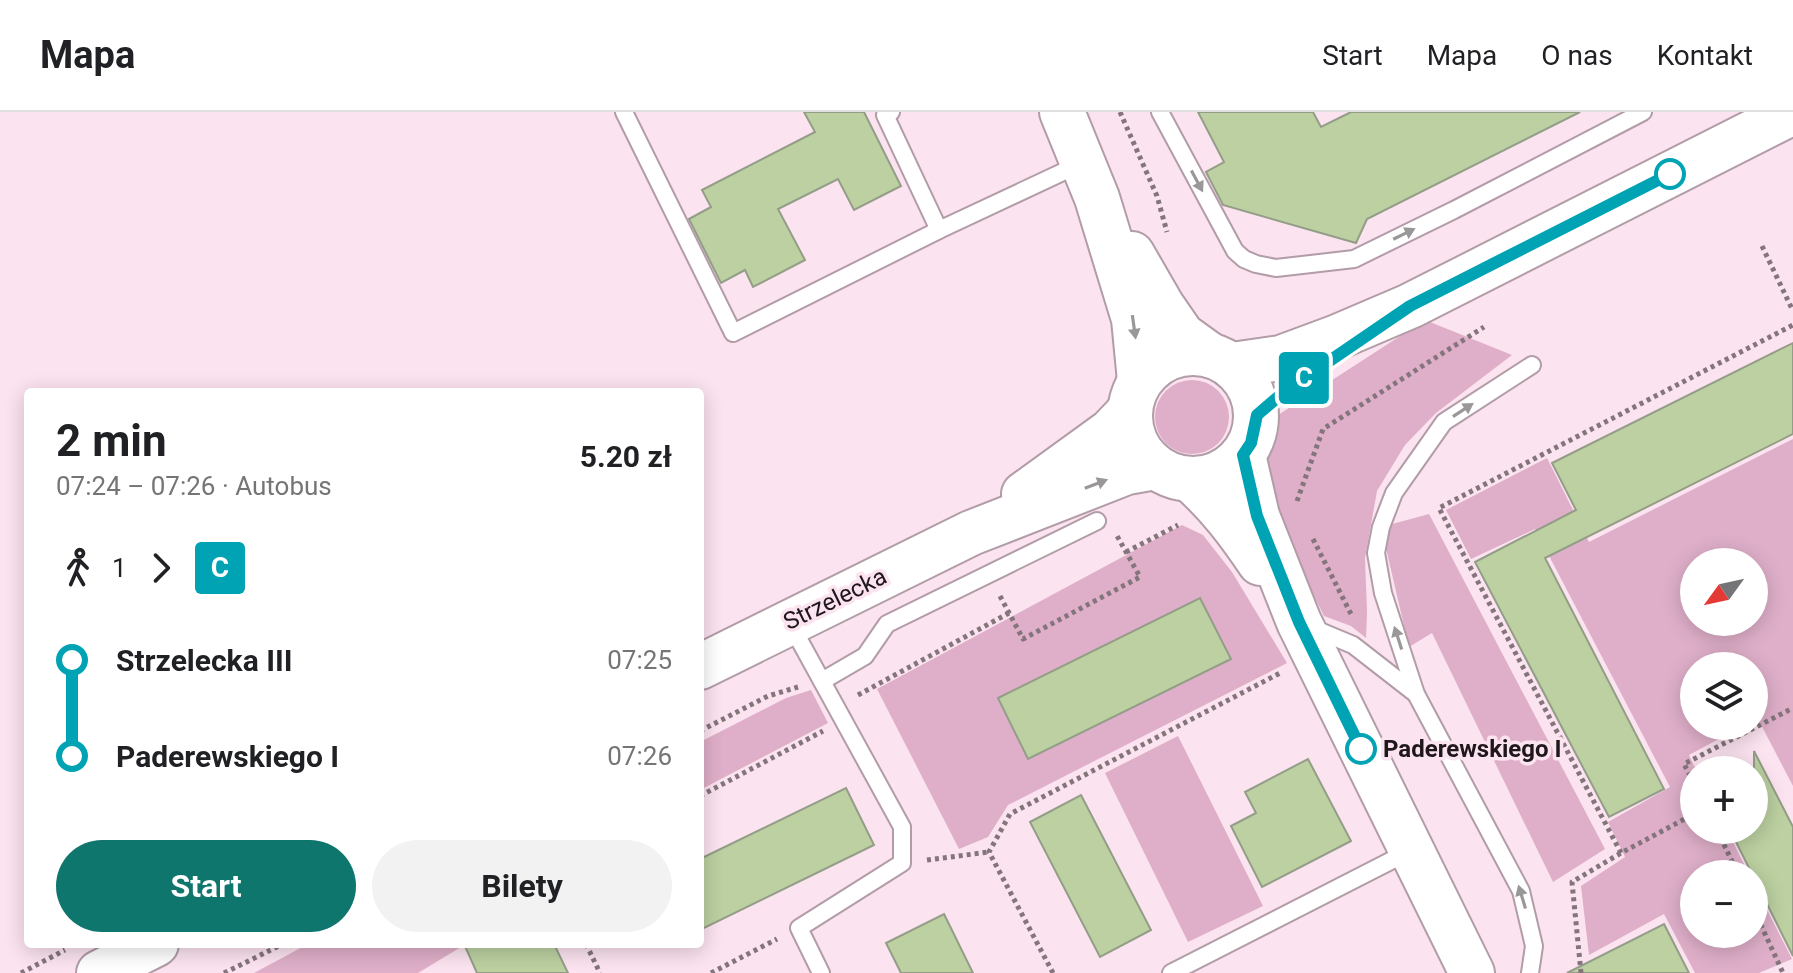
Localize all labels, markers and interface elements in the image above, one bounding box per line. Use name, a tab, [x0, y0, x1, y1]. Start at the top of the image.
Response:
text: Mapa	[40, 33, 135, 77]
text: Start	[1322, 39, 1383, 72]
text: Mapa	[1427, 39, 1497, 72]
text: O nas	[1541, 39, 1613, 72]
text: Kontakt	[1657, 39, 1753, 72]
unlabelled marker	[1655, 159, 1685, 189]
one-way arrow	[1191, 169, 1204, 192]
one-way arrow	[1393, 227, 1416, 241]
one-way arrow	[1128, 314, 1141, 339]
line badge: C	[1278, 352, 1330, 404]
text: C	[1295, 361, 1313, 394]
one-way arrow	[1452, 402, 1473, 417]
text: 2 min	[56, 415, 167, 467]
text: 5.20 zł	[580, 439, 672, 474]
text: 07:24 – 07:26 · Autobus	[56, 471, 332, 501]
one-way arrow	[1084, 477, 1108, 490]
icon: walk	[56, 546, 100, 590]
icon: forward	[139, 546, 183, 590]
north arrow	[1680, 548, 1768, 636]
map controls	[1680, 548, 1768, 948]
text: C	[211, 551, 229, 584]
text: 1	[112, 553, 127, 583]
street label: Strzelecka	[779, 562, 891, 636]
one-way arrow	[1391, 626, 1404, 650]
text: Strzelecka III	[116, 643, 292, 678]
text: 07:25	[607, 645, 672, 675]
button: layers	[1680, 652, 1768, 740]
marker: Paderewskiego I	[1346, 734, 1376, 764]
place label: Paderewskiego I	[1383, 735, 1562, 763]
text: Paderewskiego I	[116, 739, 339, 774]
text: 07:26	[607, 741, 672, 771]
button: +	[1680, 756, 1768, 844]
button: Start	[56, 840, 356, 932]
button: Bilety	[372, 840, 672, 932]
button: −	[1680, 860, 1768, 948]
one-way arrow	[1515, 885, 1528, 909]

